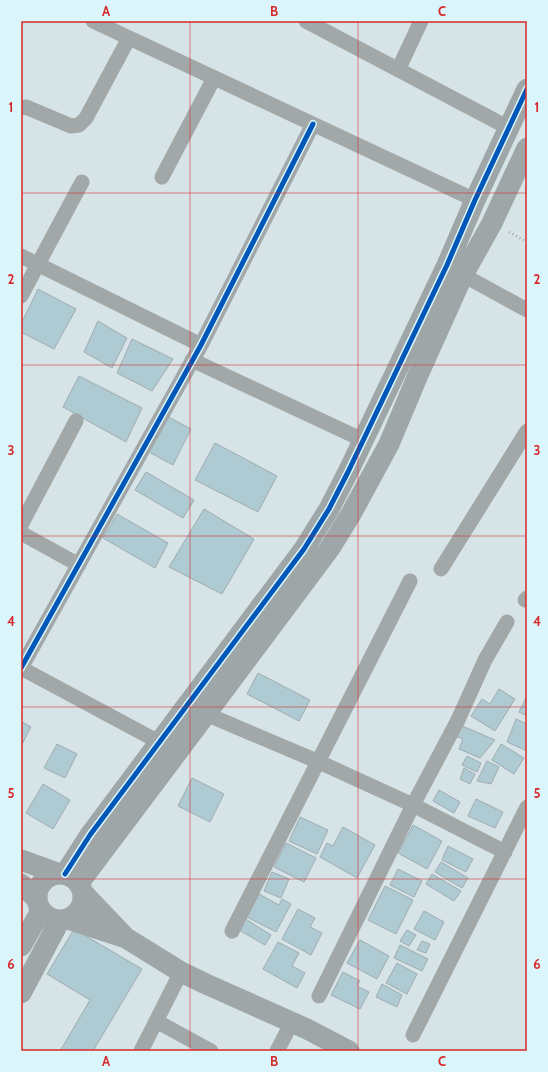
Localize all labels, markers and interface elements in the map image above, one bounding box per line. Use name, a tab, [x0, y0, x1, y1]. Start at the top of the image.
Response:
text: A	[102, 3, 111, 19]
text: B	[270, 3, 278, 19]
text: C	[438, 3, 446, 19]
text: 1	[9, 99, 13, 115]
text: 1	[535, 99, 539, 115]
text: 2	[8, 271, 15, 287]
text: 2	[534, 271, 541, 287]
text: 3	[7, 442, 15, 458]
text: 3	[533, 442, 541, 458]
text: 4	[7, 613, 15, 629]
text: 4	[533, 613, 541, 629]
text: 5	[8, 785, 15, 801]
text: 5	[534, 785, 541, 801]
text: 6	[7, 956, 15, 972]
text: 6	[533, 956, 541, 972]
text: A	[102, 1053, 111, 1069]
text: B	[270, 1053, 278, 1069]
text: C	[438, 1053, 446, 1069]

